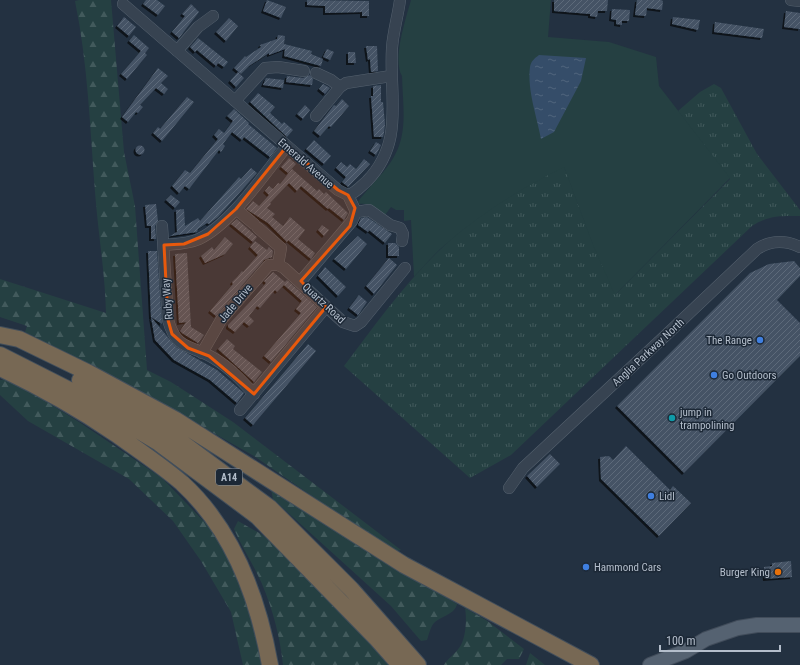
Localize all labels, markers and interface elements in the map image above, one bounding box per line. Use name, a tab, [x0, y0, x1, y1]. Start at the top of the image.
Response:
street label: Emerald Avenue	[275, 136, 336, 191]
street label: Ruby Way	[159, 277, 176, 320]
street label: Quartz Road	[300, 280, 348, 326]
street label: Jade Drive	[216, 282, 255, 325]
street label: Anglia Parkway North	[610, 316, 687, 389]
place label: The Range	[706, 334, 752, 347]
marker: The Range	[755, 335, 765, 345]
place label: Go Outdoors	[722, 369, 777, 382]
marker: Go Outdoors	[709, 370, 719, 380]
place label: jump in trampolining	[679, 406, 735, 432]
marker: jump in trampolining	[667, 413, 677, 423]
road number: A14	[216, 469, 242, 485]
place label: Lidl	[659, 490, 675, 503]
marker: Lidl	[646, 491, 656, 501]
place label: Hammond Cars	[594, 561, 661, 574]
marker: Hammond Cars	[581, 562, 591, 572]
place label: Burger King	[720, 566, 770, 579]
marker: Burger King	[773, 567, 783, 577]
scale bar	[660, 627, 780, 653]
text: 100 m	[666, 634, 696, 648]

